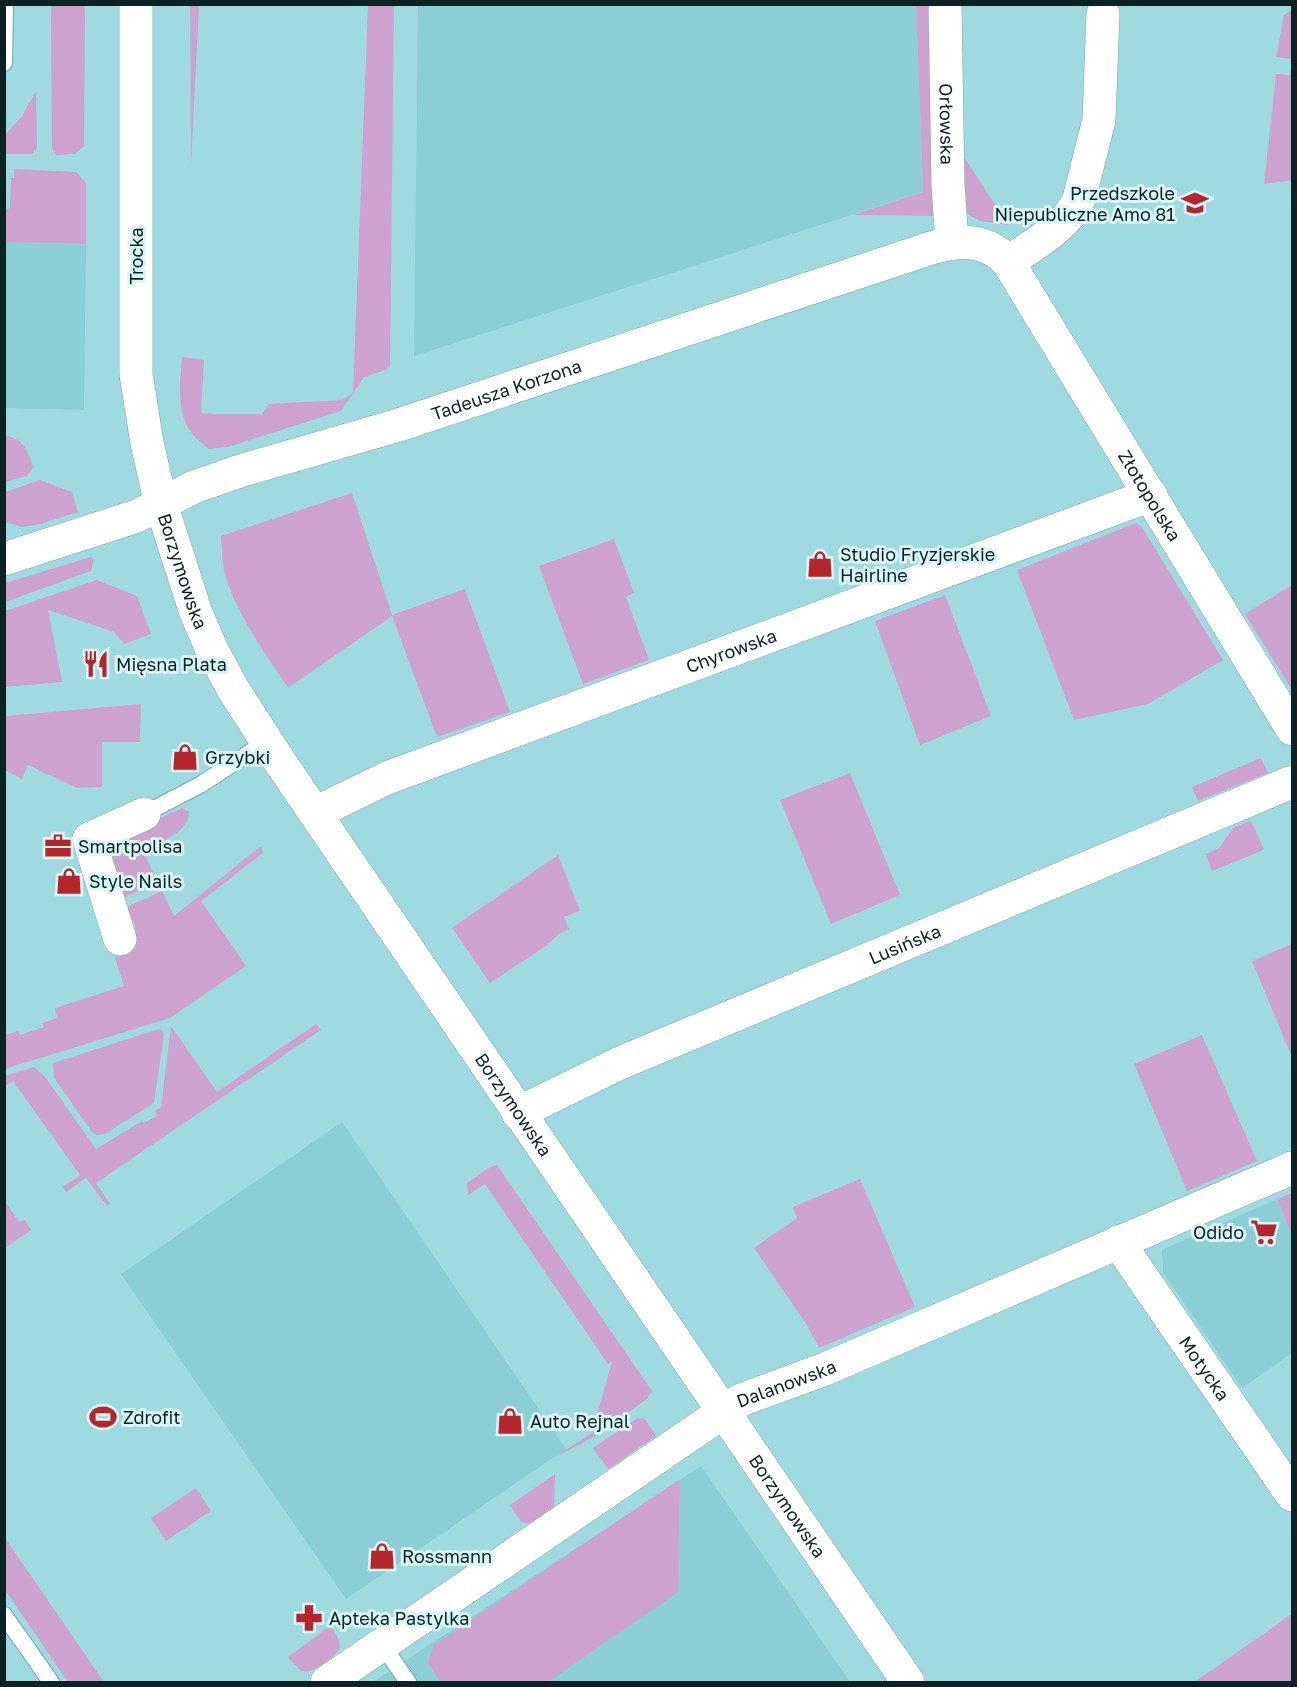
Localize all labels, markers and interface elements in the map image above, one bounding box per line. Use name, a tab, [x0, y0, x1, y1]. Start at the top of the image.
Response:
street label: Orłowska	[935, 83, 959, 165]
place label: Przedszkole Niepubliczne Amo 81	[994, 182, 1175, 225]
school or university icon: Przedszkole Niepubliczne Amo 81	[1180, 188, 1210, 218]
street label: Trocka	[125, 227, 147, 285]
street label: Tadeusza Korzona	[428, 354, 584, 425]
street label: Złotopolska	[1114, 446, 1186, 545]
street label: Borzymowska	[154, 510, 213, 632]
place label: Studio Fryzjerskie Hairline	[840, 543, 995, 586]
shop icon: Studio Fryzjerskie Hairline	[805, 549, 835, 579]
street label: Chyrowska	[683, 624, 779, 677]
restaurant icon: Mięsna Plata	[81, 649, 111, 679]
place label: Mięsna Plata	[116, 653, 227, 675]
shop icon: Grzybki	[170, 742, 200, 772]
place label: Grzybki	[205, 746, 270, 768]
office icon: Smartpolisa	[43, 831, 73, 861]
place label: Smartpolisa	[78, 835, 182, 857]
shop icon: Style Nails	[54, 866, 84, 896]
place label: Style Nails	[89, 870, 182, 892]
street label: Lusińska	[865, 919, 944, 969]
street label: Borzymowska	[471, 1049, 557, 1160]
supermarket icon: Odido	[1249, 1217, 1279, 1247]
place label: Odido	[1193, 1221, 1244, 1243]
street label: Motycka	[1175, 1332, 1235, 1405]
street label: Dalanowska	[733, 1355, 839, 1412]
sports icon: Zdrofit	[88, 1402, 118, 1432]
place label: Zdrofit	[123, 1406, 181, 1428]
shop icon: Auto Rejnal	[495, 1406, 525, 1436]
place label: Auto Rejnal	[530, 1410, 630, 1432]
street label: Borzymowska	[745, 1450, 831, 1562]
shop icon: Rossmann	[367, 1541, 397, 1571]
place label: Rossmann	[402, 1545, 492, 1567]
pharmacy icon: Apteka Pastylka	[294, 1603, 324, 1633]
place label: Apteka Pastylka	[329, 1607, 469, 1629]

